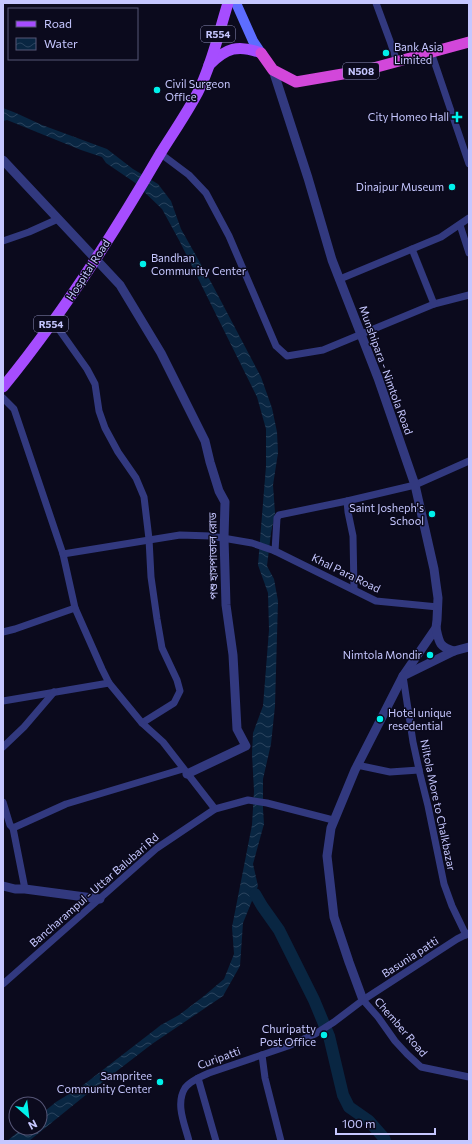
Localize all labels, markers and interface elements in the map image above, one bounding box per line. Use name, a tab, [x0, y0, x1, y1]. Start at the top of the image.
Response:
legend	[8, 8, 138, 60]
text: Road	[44, 16, 72, 30]
road number: R554	[201, 26, 235, 42]
text: Water	[44, 36, 78, 50]
place label: Bank Asia Limited	[394, 40, 442, 66]
marker: Bank Asia Limited	[381, 48, 391, 58]
road number: N508	[343, 63, 379, 79]
place label: Civil Surgeon Office	[165, 77, 230, 103]
marker: Civil Surgeon Office	[152, 85, 162, 95]
place label: City Homeo Hall	[368, 110, 449, 123]
marker: City Homeo Hall	[452, 112, 462, 122]
place label: Dinajpur Museum	[356, 180, 444, 193]
marker: Dinajpur Museum	[447, 182, 457, 192]
street label: Hospital Road	[63, 237, 112, 303]
place label: Bandhan Community Center	[151, 251, 247, 277]
marker: Bandhan Community Center	[138, 259, 148, 269]
street label: Munshipara - Nimtola Road	[357, 304, 416, 436]
road number: R554	[34, 316, 68, 332]
place label: Saint Josheph's School	[349, 501, 424, 527]
marker: Saint Josheph's School	[427, 509, 437, 519]
street label: পশু হাসপাতাল রোড	[205, 512, 220, 600]
street label: Khal Para Road	[310, 550, 383, 595]
place label: Nimtola Mondir	[343, 648, 423, 661]
marker: Nimtola Mondir	[425, 650, 435, 660]
place label: Hotel unique resedential	[388, 706, 452, 732]
marker: Hotel unique resedential	[375, 714, 385, 724]
street label: Niltola More to Chalkbazar	[418, 738, 459, 872]
street label: Bancharampul - Uttar Balubari Rd	[27, 830, 161, 949]
street label: Basunia patti	[379, 933, 441, 980]
street label: Chember Road	[372, 995, 430, 1059]
place label: Churipatty Post Office	[260, 1022, 316, 1048]
marker: Churipatty Post Office	[319, 1030, 329, 1040]
street label: Curipatti	[195, 1044, 242, 1071]
place label: Sampritee Community Center	[57, 1069, 153, 1095]
marker: Sampritee Community Center	[155, 1077, 165, 1087]
north arrow	[8, 1096, 48, 1136]
scale bar	[336, 1110, 435, 1136]
text: 100 m	[342, 1116, 376, 1130]
text: N	[26, 1118, 40, 1133]

